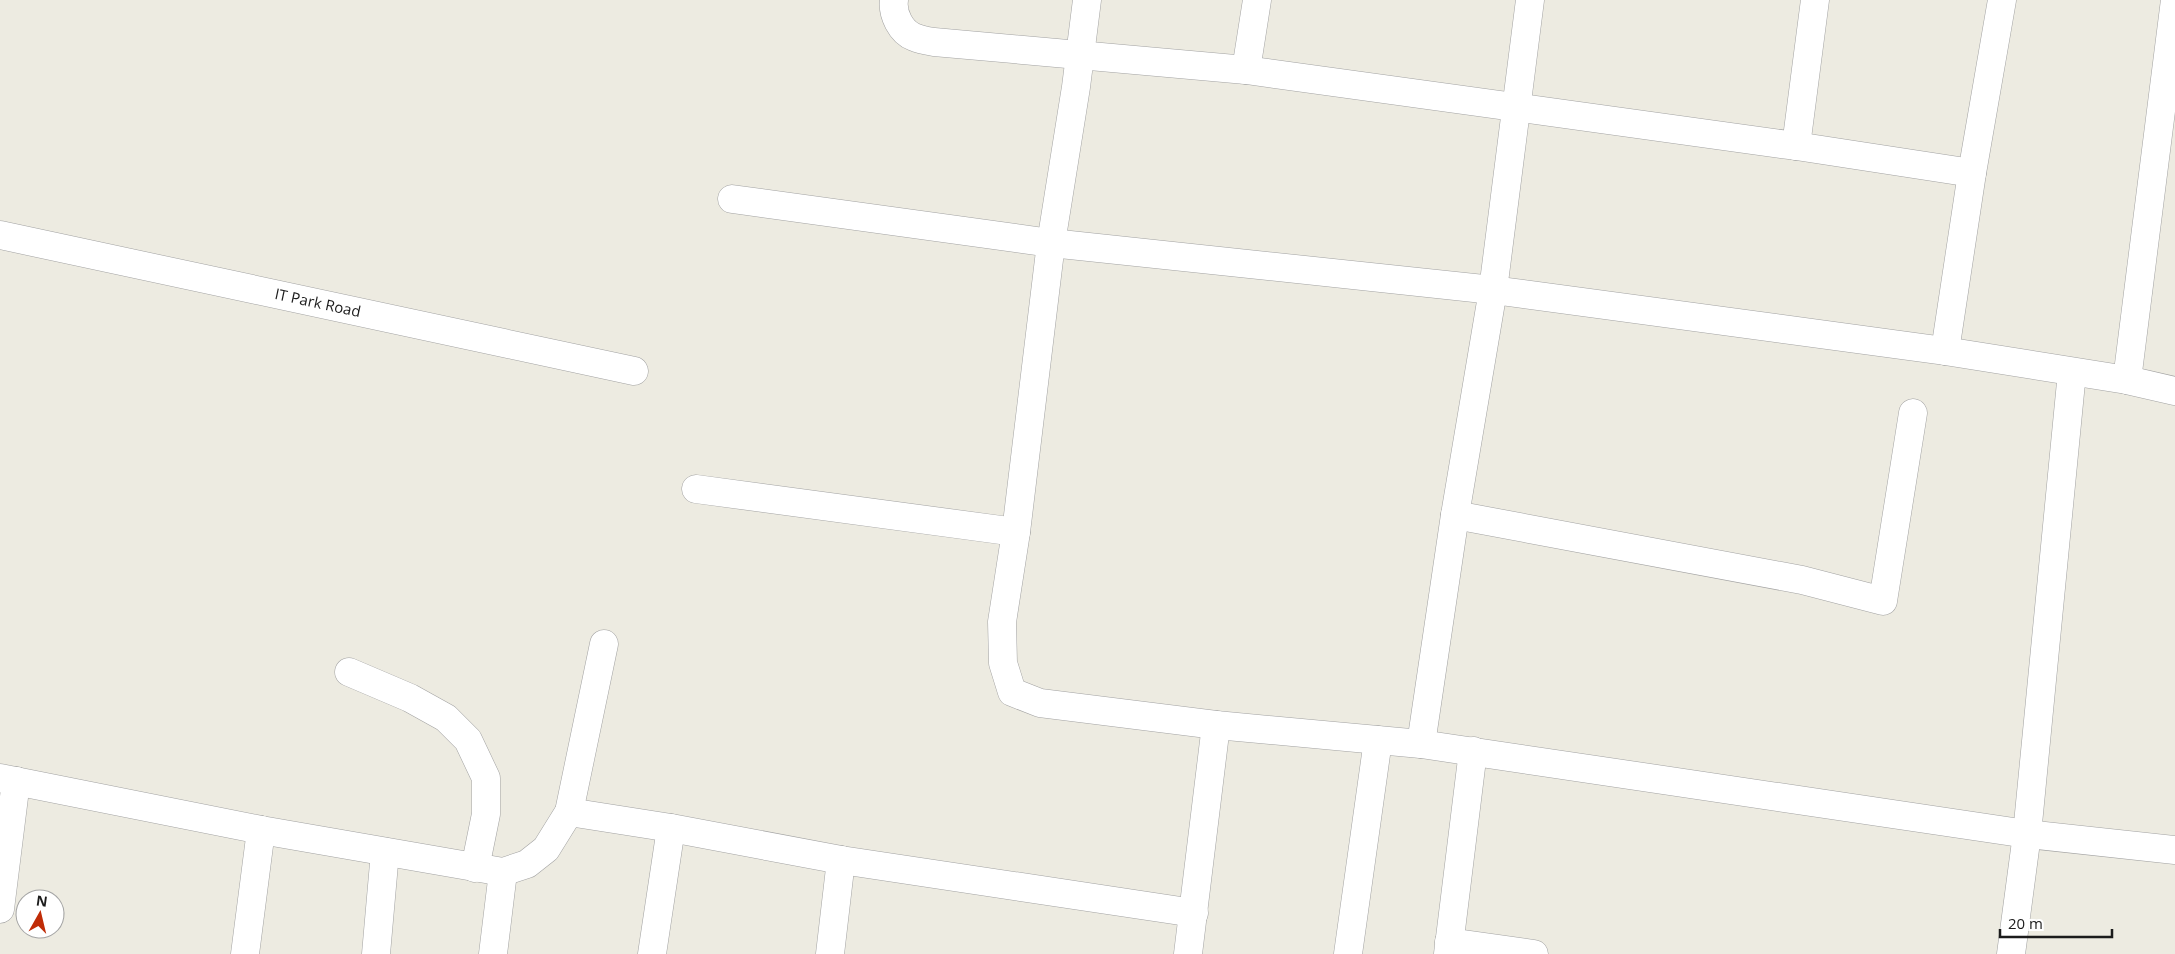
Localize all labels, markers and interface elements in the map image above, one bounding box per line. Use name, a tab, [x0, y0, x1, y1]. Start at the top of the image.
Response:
street label: IT Park Road	[273, 283, 363, 321]
north arrow	[15, 889, 65, 939]
text: N	[35, 890, 49, 911]
scale bar	[2000, 906, 2112, 938]
text: 20 m	[2008, 913, 2043, 933]

